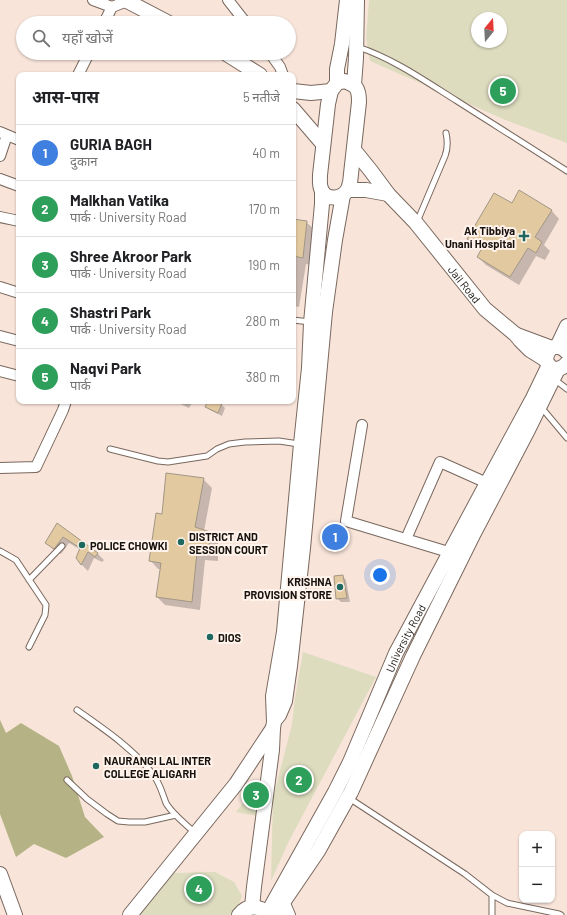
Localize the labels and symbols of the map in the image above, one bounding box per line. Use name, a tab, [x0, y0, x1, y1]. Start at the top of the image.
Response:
north arrow	[471, 12, 507, 48]
pin: 5	[490, 76, 516, 106]
place label: Ak Tibbiya Unani Hospital	[445, 224, 515, 250]
marker: Ak Tibbiya Unani Hospital	[518, 230, 530, 242]
street label: Jail Road	[446, 263, 484, 305]
pin: 1	[322, 522, 348, 552]
place label: DISTRICT AND SESSION COURT	[189, 530, 268, 556]
marker: DISTRICT AND SESSION COURT	[176, 537, 186, 547]
place label: POLICE CHOWKI	[90, 539, 168, 552]
marker: POLICE CHOWKI	[77, 540, 87, 550]
your location	[370, 565, 390, 585]
place label: KRISHNA PROVISION STORE	[244, 575, 333, 601]
marker: KRISHNA PROVISION STORE	[335, 582, 345, 592]
street label: University Road	[382, 602, 428, 674]
place label: DIOS	[218, 631, 242, 644]
marker: DIOS	[205, 632, 215, 642]
place label: NAURANGI LAL INTER COLLEGE ALIGARH	[104, 754, 211, 780]
marker: NAURANGI LAL INTER COLLEGE ALIGARH	[91, 761, 101, 771]
pin: 2	[286, 765, 312, 795]
pin: 3	[243, 780, 269, 810]
pin: 4	[186, 874, 212, 904]

